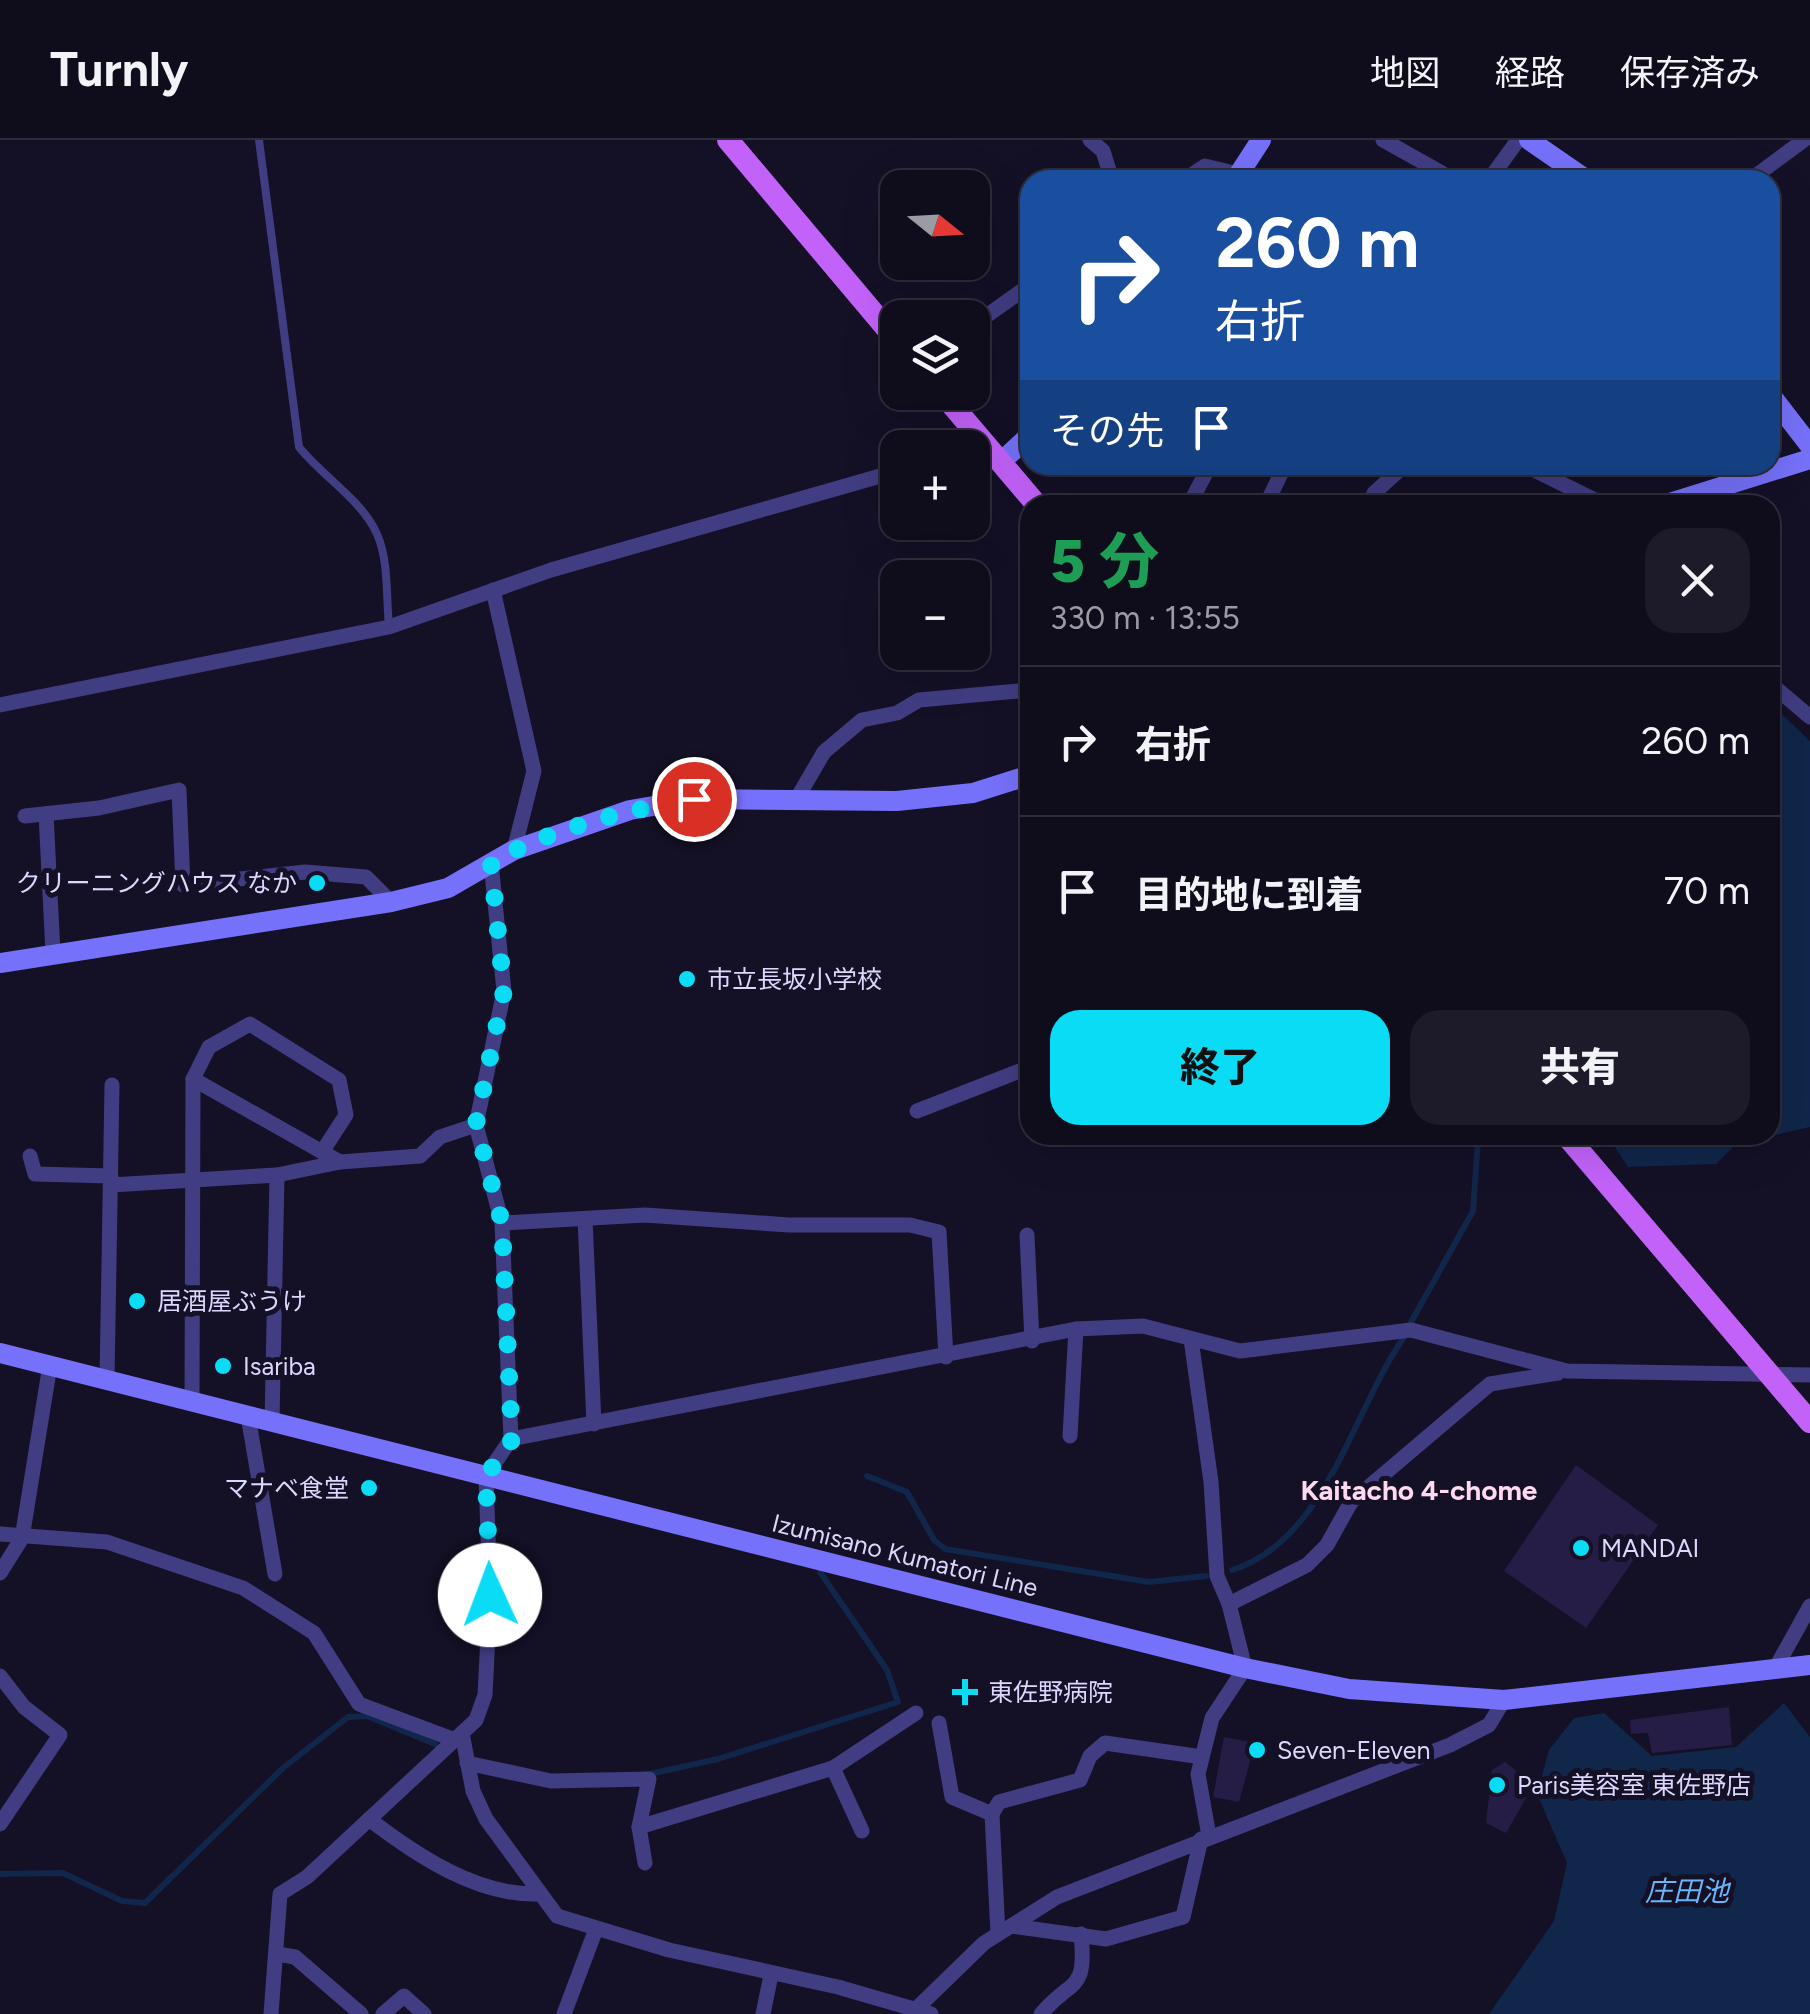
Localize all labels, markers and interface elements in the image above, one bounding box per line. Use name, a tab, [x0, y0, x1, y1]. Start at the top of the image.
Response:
text: Turnly	[50, 40, 188, 98]
text: 地図	[1370, 52, 1440, 94]
text: 経路	[1495, 52, 1565, 94]
text: 保存済み	[1620, 52, 1760, 94]
north arrow	[880, 170, 990, 280]
map controls	[880, 170, 990, 670]
text: 260 m	[1215, 200, 1419, 285]
icon: right	[1050, 210, 1180, 340]
text: 右折	[1215, 294, 1305, 348]
button: layers	[880, 300, 990, 410]
icon: arrive	[1184, 400, 1239, 455]
text: その先	[1050, 408, 1164, 454]
button: +	[880, 430, 990, 540]
text: 5 分	[1050, 525, 1159, 597]
button: close	[1645, 528, 1750, 633]
button: −	[880, 560, 990, 670]
text: 330 m · 13:55	[1050, 599, 1240, 637]
icon: right	[1050, 714, 1105, 769]
text: 260 m	[1641, 718, 1750, 764]
text: 右折	[1135, 722, 1211, 768]
pin	[652, 757, 737, 842]
icon: arrive	[667, 772, 722, 827]
icon: arrive	[1050, 864, 1105, 919]
place label: クリーニングハウス なか	[16, 868, 297, 898]
text: 70 m	[1664, 868, 1750, 914]
marker: クリーニングハウス なか	[306, 872, 328, 894]
text: 目的地に到着	[1135, 872, 1363, 918]
place label: 市立長坂小学校	[707, 964, 882, 994]
marker: 市立長坂小学校	[676, 968, 698, 990]
button: 終了	[1050, 1010, 1390, 1125]
button: 共有	[1410, 1010, 1750, 1125]
place label: 居酒屋ぶうけ	[157, 1286, 307, 1316]
marker: 居酒屋ぶうけ	[126, 1290, 148, 1312]
place label: Isariba	[243, 1351, 316, 1381]
marker: Isariba	[212, 1355, 234, 1377]
place label: マナベ食堂	[224, 1473, 349, 1503]
district label: Kaitacho 4-chome	[1301, 1473, 1537, 1507]
marker: マナベ食堂	[358, 1477, 380, 1499]
street label: Izumisano Kumatori Line	[769, 1507, 1041, 1603]
place label: MANDAI	[1601, 1533, 1699, 1563]
marker: MANDAI	[1570, 1537, 1592, 1559]
position arrow	[438, 1543, 542, 1647]
place label: 東佐野病院	[988, 1677, 1113, 1707]
marker: 東佐野病院	[952, 1679, 978, 1705]
place label: Seven-Eleven	[1277, 1735, 1430, 1765]
marker: Seven-Eleven	[1246, 1739, 1268, 1761]
place label: Paris美容室 東佐野店	[1517, 1770, 1751, 1800]
marker: Paris美容室 東佐野店	[1486, 1774, 1508, 1796]
water label: 庄田池	[1645, 1874, 1732, 1908]

